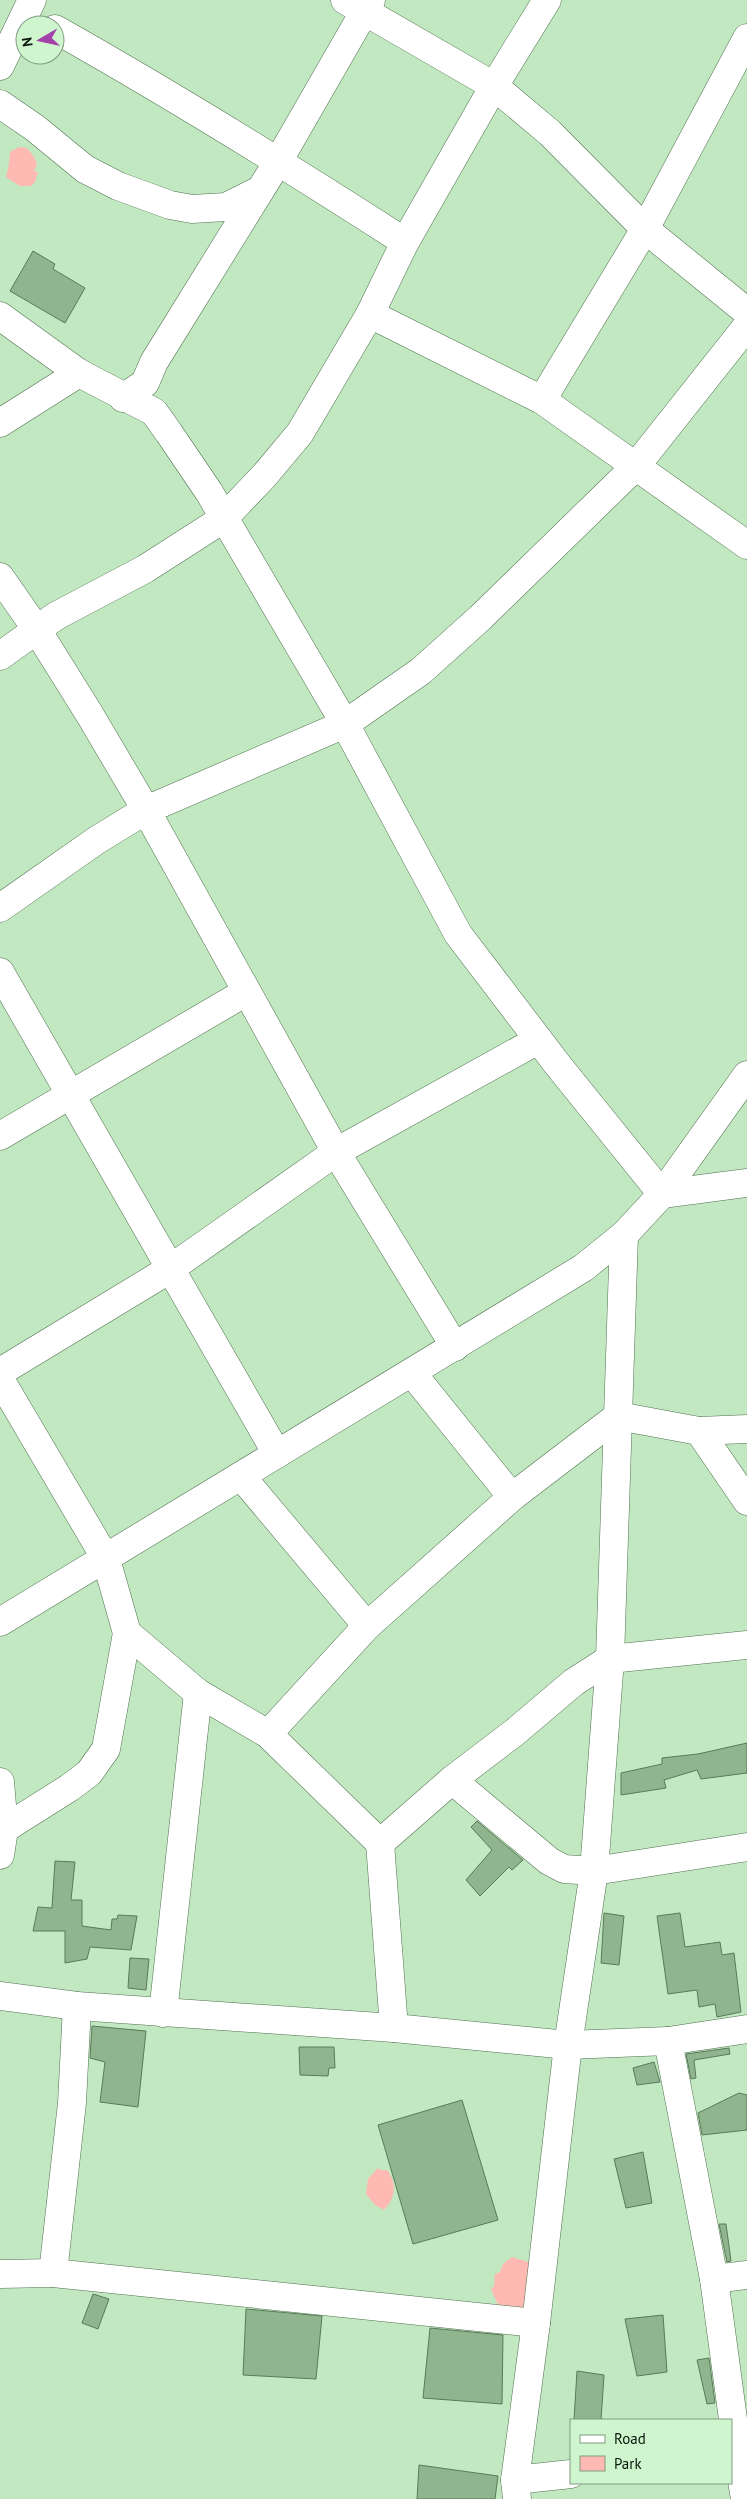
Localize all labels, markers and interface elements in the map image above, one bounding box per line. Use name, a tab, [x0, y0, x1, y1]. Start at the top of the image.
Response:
north arrow	[15, 15, 65, 65]
text: N	[18, 36, 37, 48]
legend	[570, 2419, 732, 2484]
text: Road	[614, 2429, 646, 2448]
text: Park	[614, 2454, 642, 2473]

